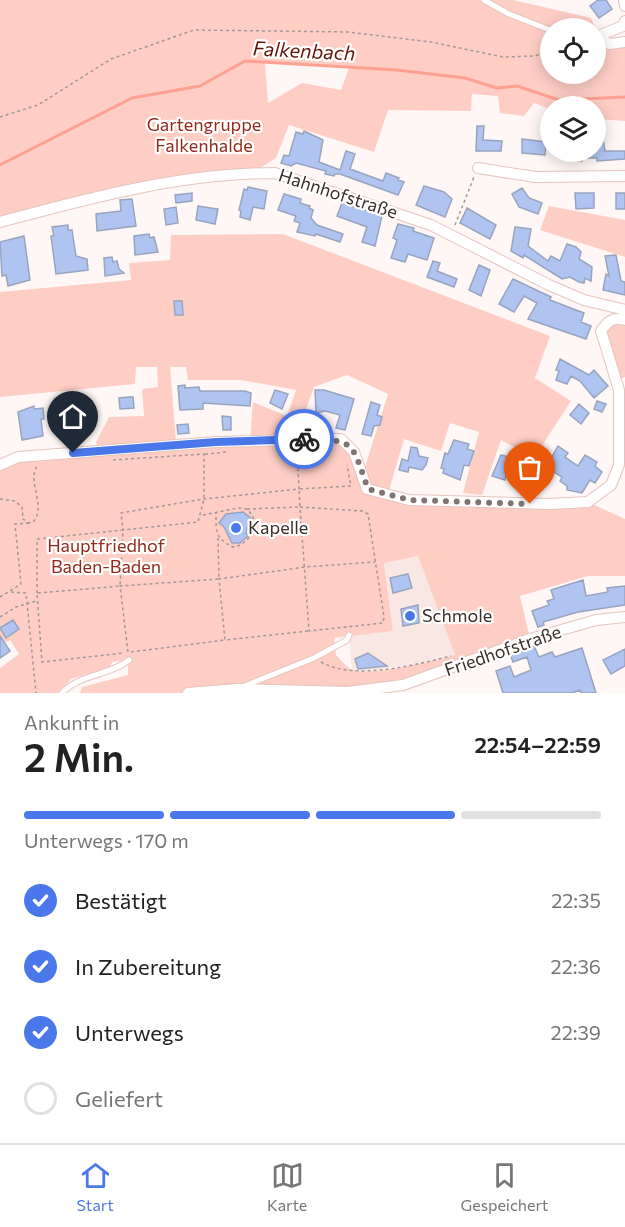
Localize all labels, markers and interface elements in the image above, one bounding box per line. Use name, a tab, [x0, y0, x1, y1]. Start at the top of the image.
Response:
map controls	[540, 18, 606, 162]
button: locate	[540, 18, 606, 84]
water label: Falkenbach	[252, 35, 356, 65]
button: layers	[540, 96, 606, 162]
park label: Gartengruppe Falkenhalde	[147, 113, 261, 156]
street label: Hahnhofstraße	[276, 163, 401, 223]
pin	[47, 391, 98, 453]
icon: home	[56, 400, 89, 433]
courier	[274, 409, 334, 469]
icon: bike	[288, 423, 321, 456]
pin	[504, 442, 555, 504]
icon: bag	[513, 451, 546, 484]
place label: Kapelle	[248, 516, 308, 538]
marker: Kapelle	[229, 521, 243, 535]
park label: Hauptfriedhof Baden-Baden	[47, 534, 166, 577]
place label: Schmole	[422, 604, 492, 626]
marker: Schmole	[403, 609, 417, 623]
street label: Friedhofstraße	[441, 620, 564, 680]
text: Ankunft in	[24, 710, 119, 734]
text: 22:54–22:59	[474, 731, 601, 758]
text: 2 Min.	[24, 732, 134, 780]
text: Unterwegs · 170 m	[24, 828, 189, 852]
icon: check	[24, 884, 57, 917]
text: Bestätigt	[75, 887, 167, 914]
text: 22:35	[551, 888, 601, 912]
icon: check	[24, 950, 57, 983]
text: In Zubereitung	[75, 953, 221, 980]
text: 22:36	[551, 954, 601, 978]
icon: check	[24, 1016, 57, 1049]
text: Unterwegs	[75, 1019, 184, 1046]
text: 22:39	[551, 1020, 601, 1044]
text: Geliefert	[75, 1085, 163, 1112]
tab: Start	[77, 1159, 114, 1214]
tab: Karte	[267, 1159, 307, 1214]
tab: Gespeichert	[460, 1159, 548, 1214]

